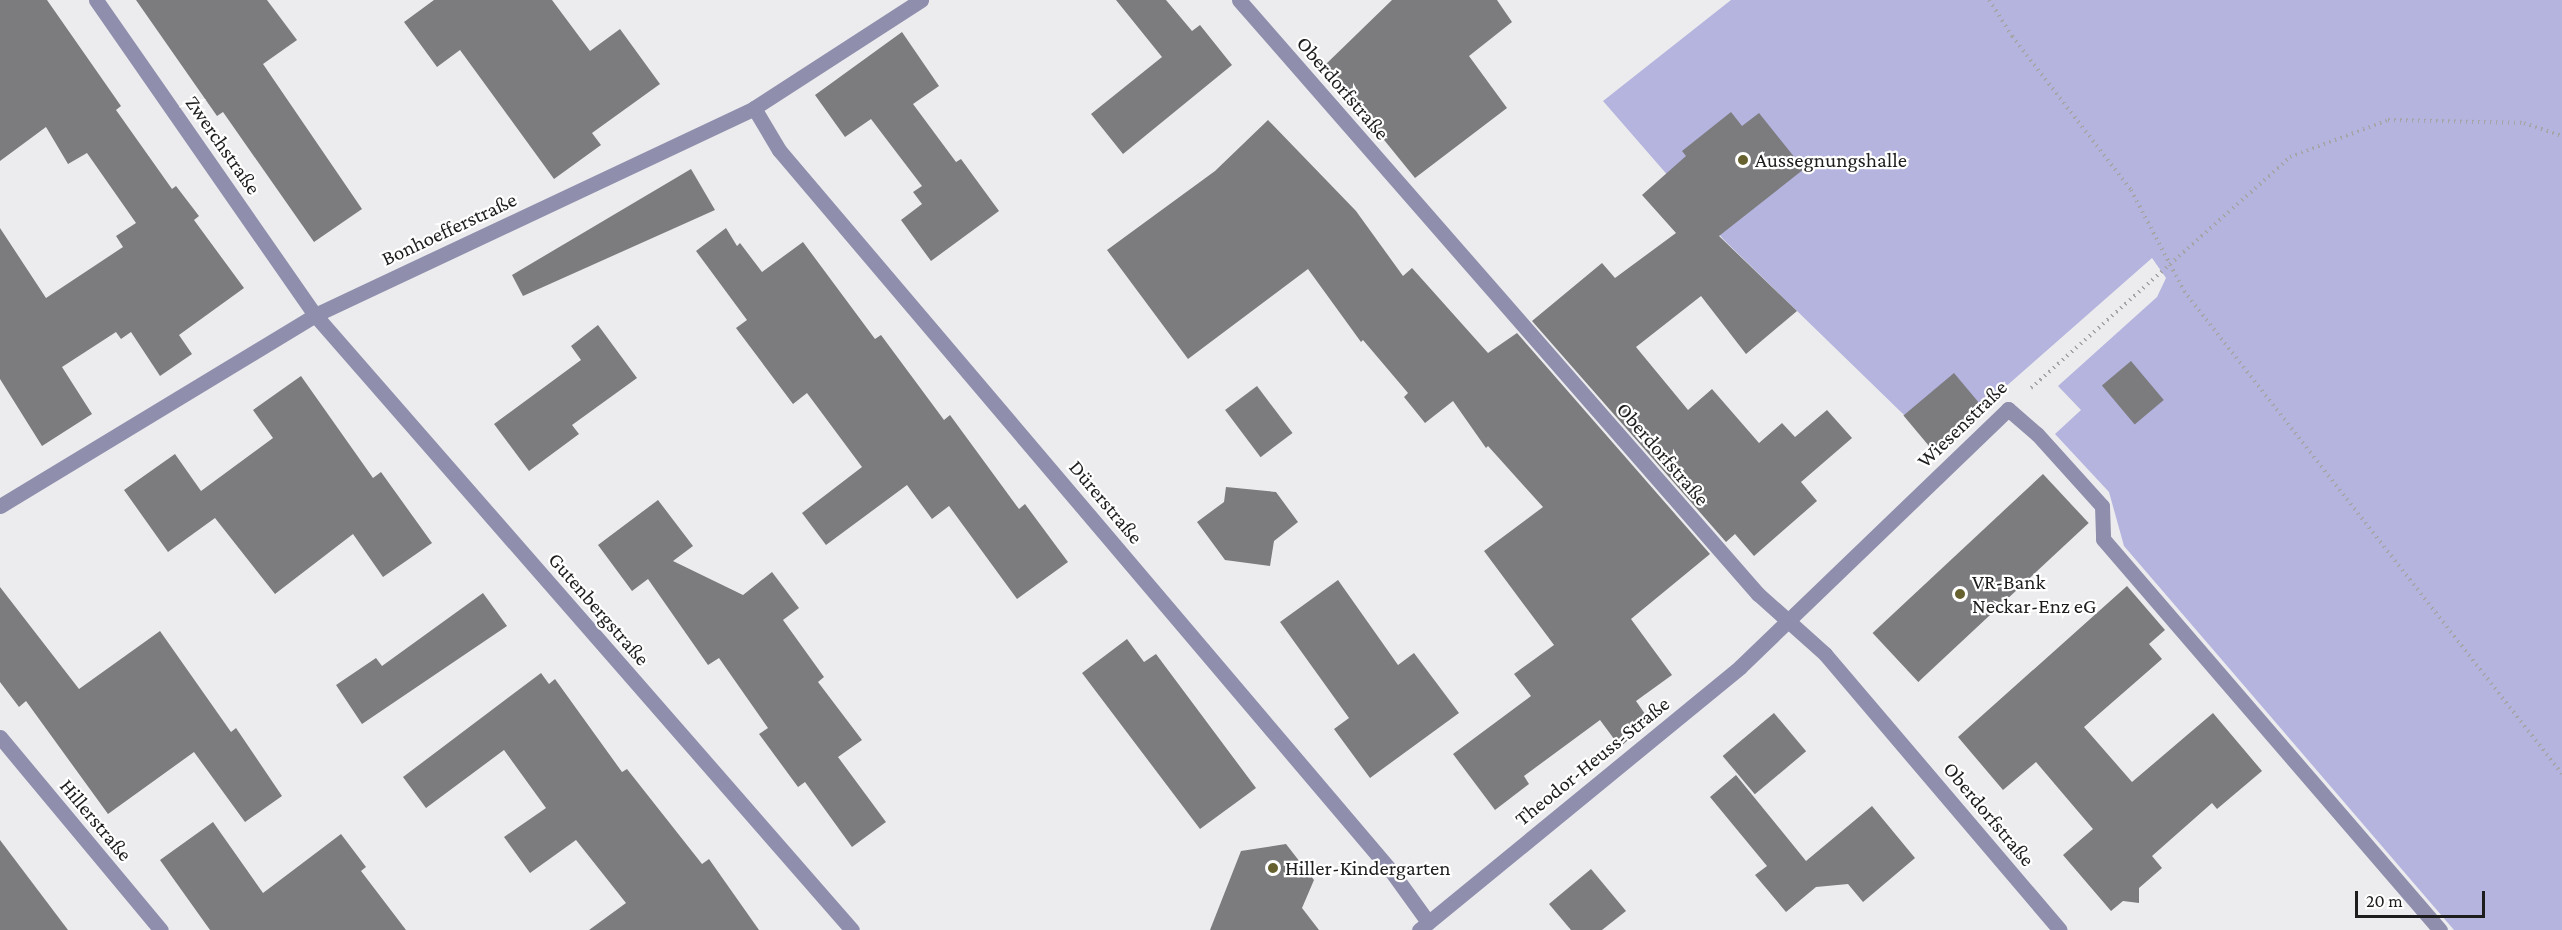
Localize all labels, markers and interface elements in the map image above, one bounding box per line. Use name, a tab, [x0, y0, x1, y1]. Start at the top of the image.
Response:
street label: Oberdorfstraße	[1291, 31, 1395, 145]
street label: Zwerchstraße	[180, 91, 266, 199]
place label: Aussegnungshalle	[1755, 147, 1907, 173]
marker: Aussegnungshalle	[1736, 153, 1750, 167]
street label: Bonhoefferstraße	[378, 187, 520, 271]
street label: Wiesenstraße	[1912, 375, 2012, 473]
street label: Oberdorfstraße	[1611, 397, 1715, 511]
street label: Dürerstraße	[1064, 455, 1148, 549]
street label: Gutenbergstraße	[543, 547, 655, 671]
place label: VR-Bank Neckar-Enz eG	[1972, 569, 2096, 619]
marker: VR-Bank Neckar-Enz eG	[1953, 587, 1967, 601]
street label: Theodor-Heuss-Straße	[1510, 691, 1674, 831]
street label: Oberdorfstraße	[1938, 756, 2040, 872]
street label: Hillerstraße	[54, 774, 138, 866]
place label: Hiller-Kindergarten	[1285, 855, 1450, 881]
marker: Hiller-Kindergarten	[1266, 861, 1280, 875]
scale bar	[2358, 879, 2488, 917]
text: 20 m	[2366, 891, 2403, 911]

